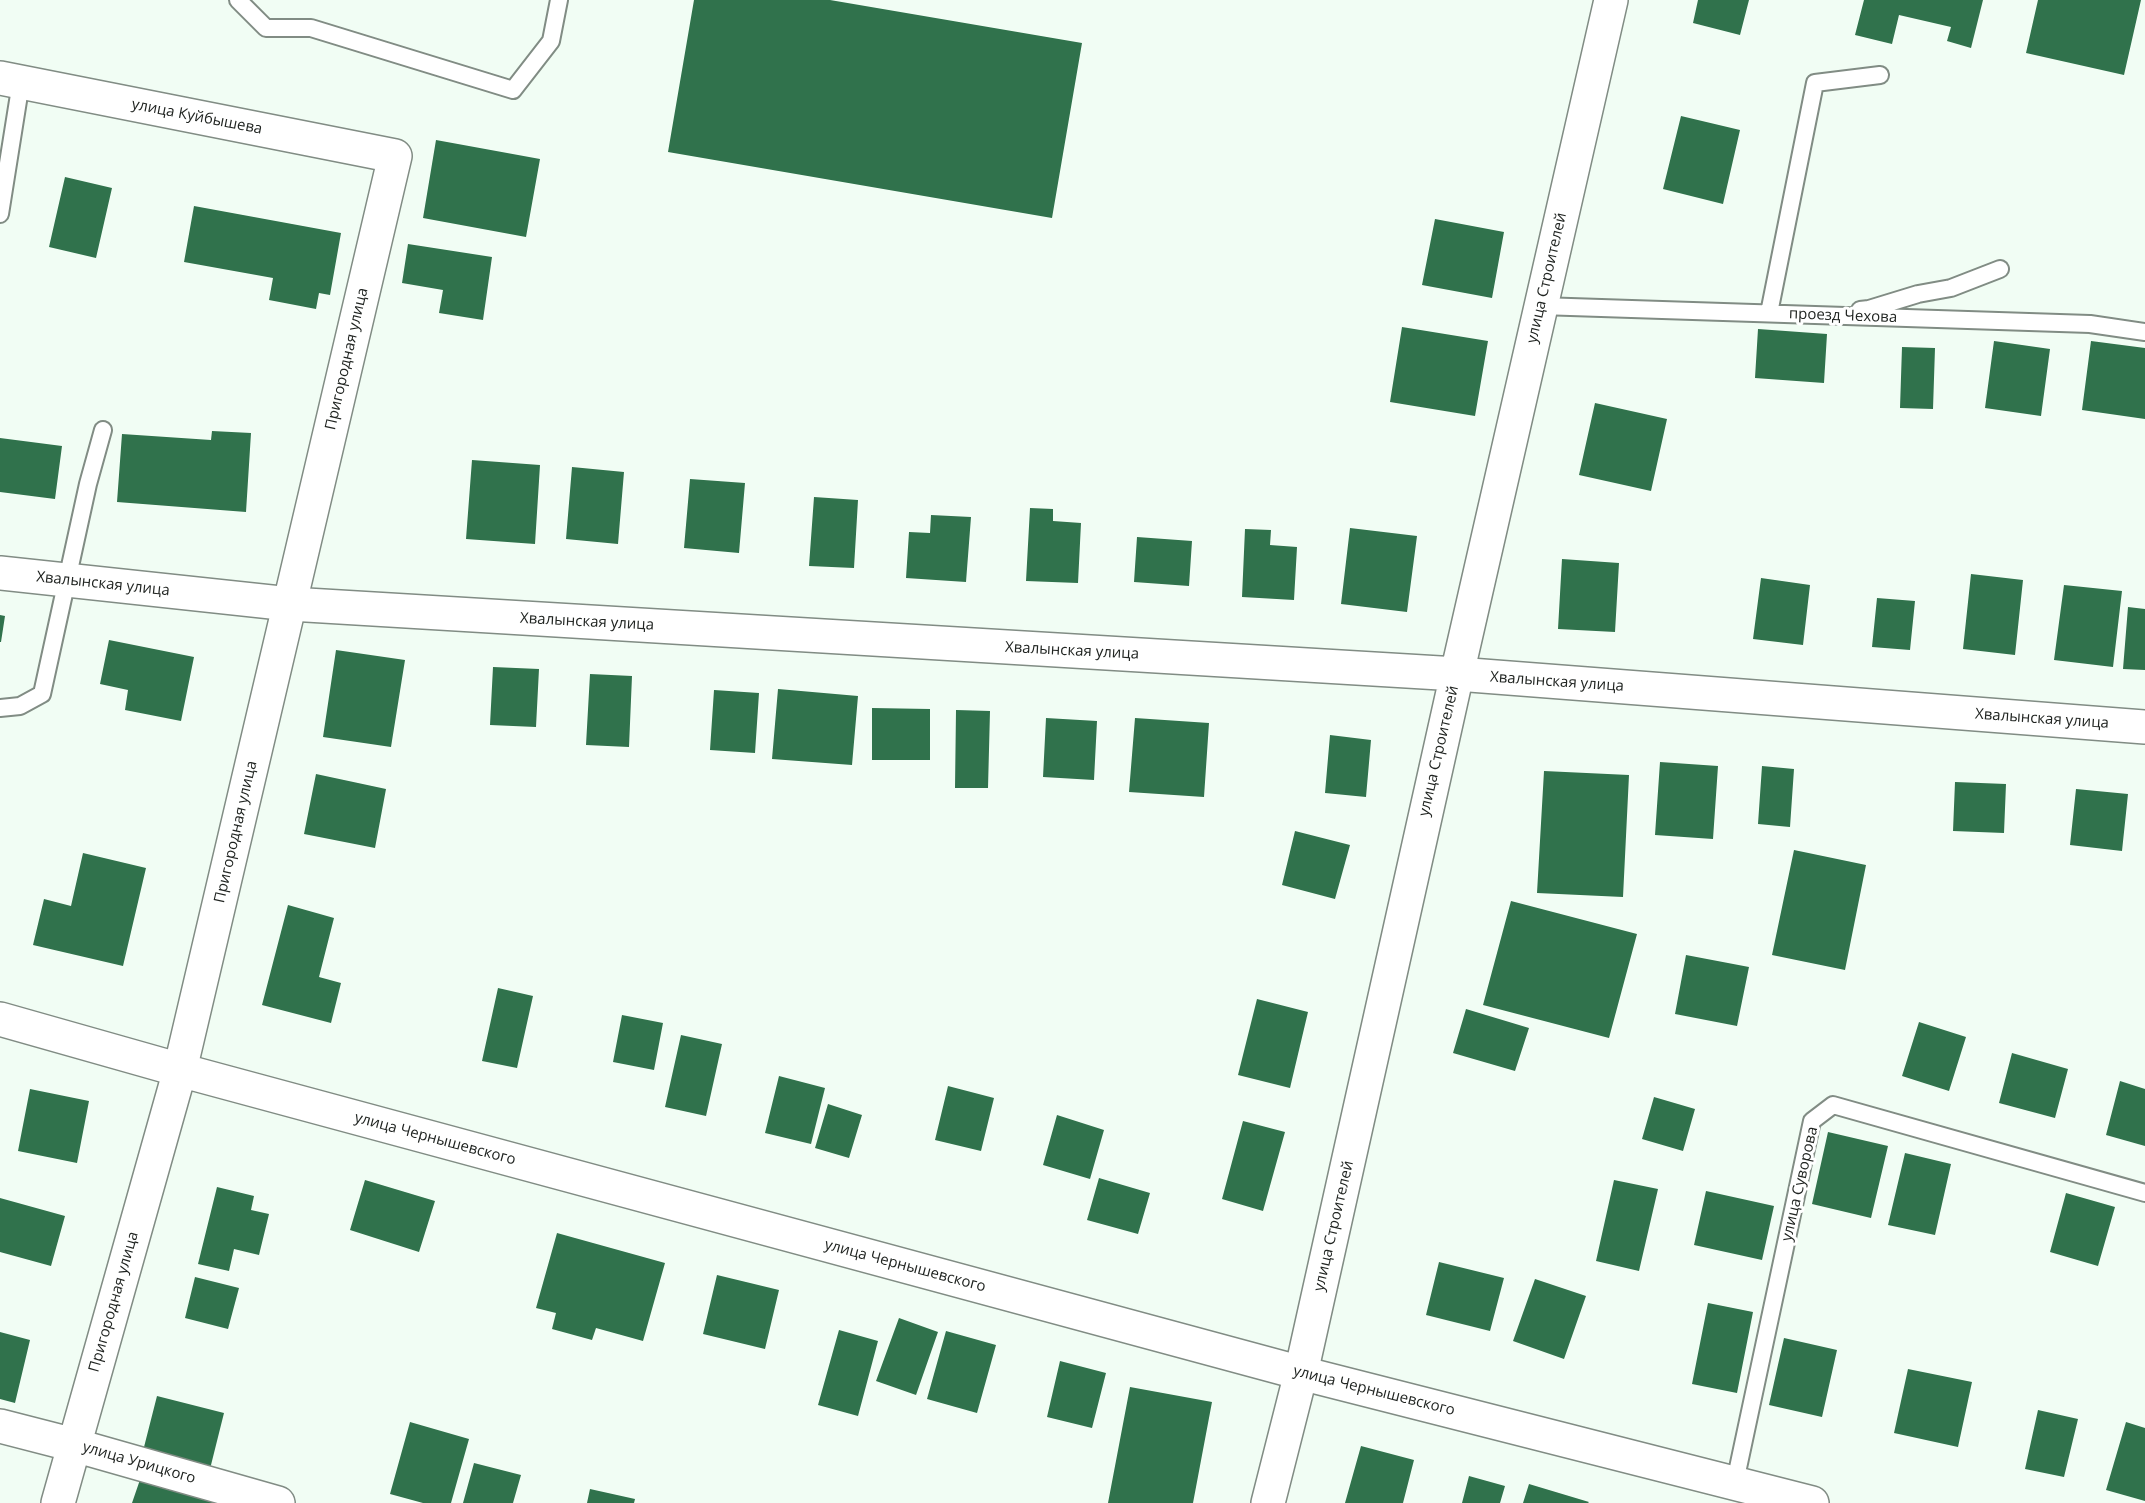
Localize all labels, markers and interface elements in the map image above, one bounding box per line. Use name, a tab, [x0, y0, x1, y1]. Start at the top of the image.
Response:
street label: улица Куйбышева	[130, 96, 264, 138]
street label: улица Строителей	[1523, 211, 1571, 345]
street label: Пригородная улица	[322, 286, 372, 432]
street label: проезд Чехова	[1789, 305, 1897, 327]
street label: Хвалынская улица	[35, 568, 171, 600]
street label: Хвалынская улица	[520, 610, 654, 634]
street label: Хвалынская улица	[1005, 639, 1139, 663]
street label: Хвалынская улица	[1490, 668, 1624, 696]
street label: улица Строителей	[1415, 684, 1463, 818]
street label: Хвалынская улица	[1975, 705, 2109, 733]
street label: Пригородная улица	[211, 759, 261, 905]
street label: улица Чернышевского	[352, 1109, 518, 1169]
street label: улица Суворова	[1778, 1125, 1822, 1243]
street label: улица Строителей	[1310, 1159, 1358, 1293]
street label: Пригородная улица	[85, 1230, 143, 1374]
street label: улица Чернышевского	[822, 1236, 988, 1296]
street label: улица Чернышевского	[1291, 1362, 1457, 1420]
street label: улица Урицкого	[80, 1438, 198, 1488]

